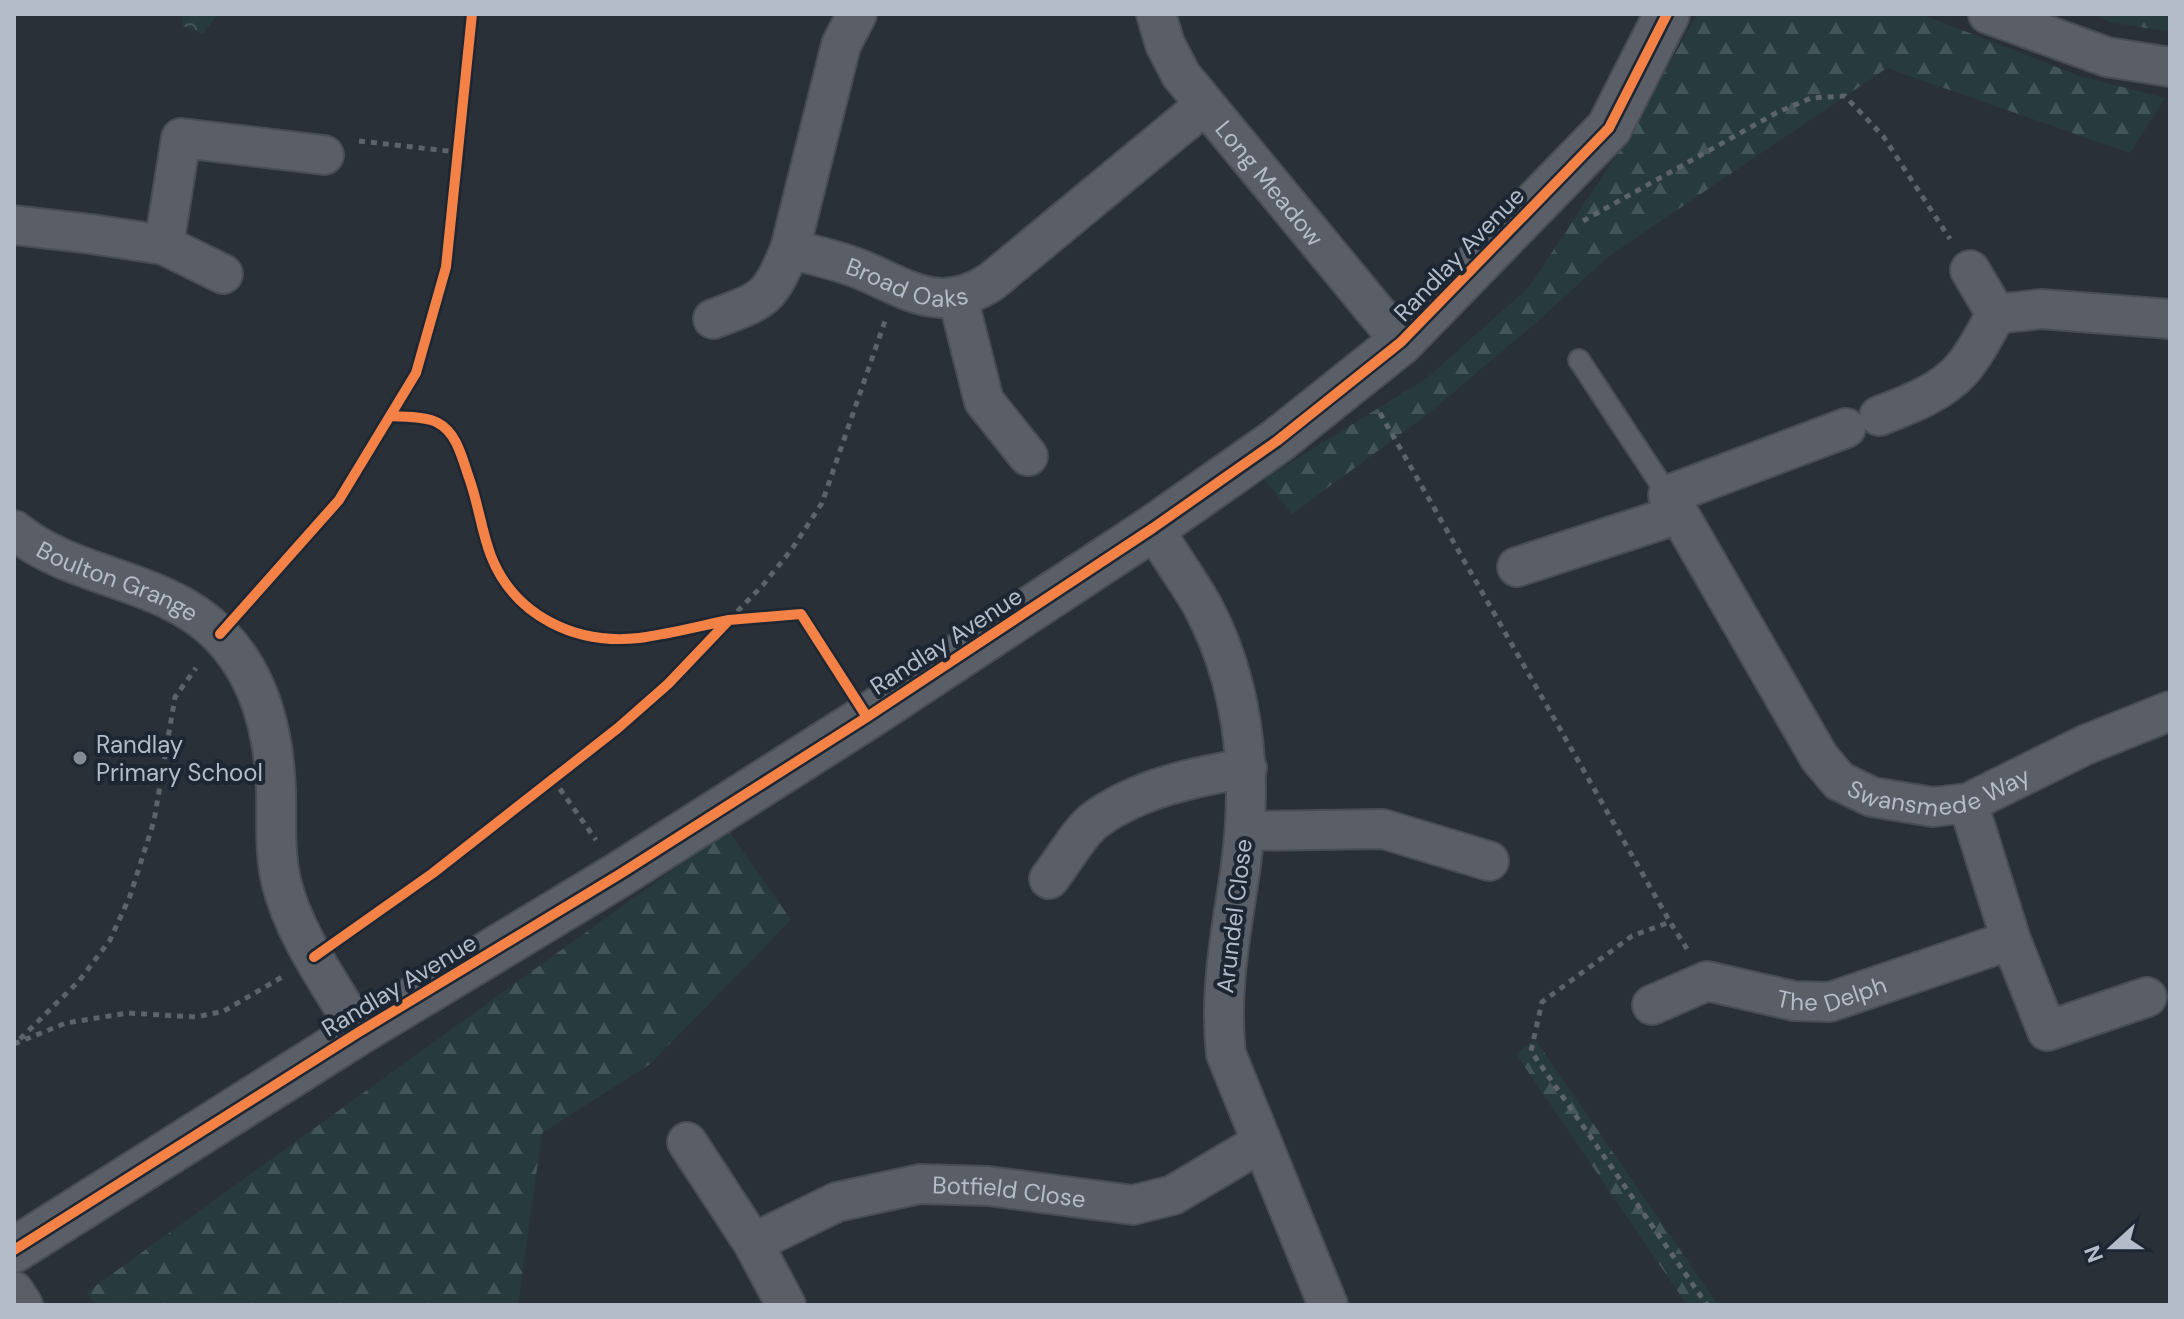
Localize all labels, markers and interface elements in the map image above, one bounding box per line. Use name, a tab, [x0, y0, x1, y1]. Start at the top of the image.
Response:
street label: Long Meadow	[1209, 114, 1331, 252]
street label: Randlay Avenue	[1387, 180, 1531, 328]
street label: Broad Oaks	[842, 250, 971, 314]
street label: Boulton Grange	[32, 533, 204, 628]
street label: Randlay Avenue	[864, 580, 1028, 702]
place label: Randlay Primary School	[96, 729, 263, 788]
marker: Randlay Primary School	[71, 749, 89, 767]
street label: Swansmede Way	[1843, 759, 2035, 823]
street label: Arundel Close	[1209, 837, 1259, 995]
street label: Randlay Avenue	[316, 927, 482, 1043]
street label: The Delph	[1774, 968, 1890, 1019]
street label: Botfield Close	[932, 1169, 1088, 1214]
north arrow	[2072, 1207, 2152, 1287]
text: N	[2077, 1241, 2110, 1267]

